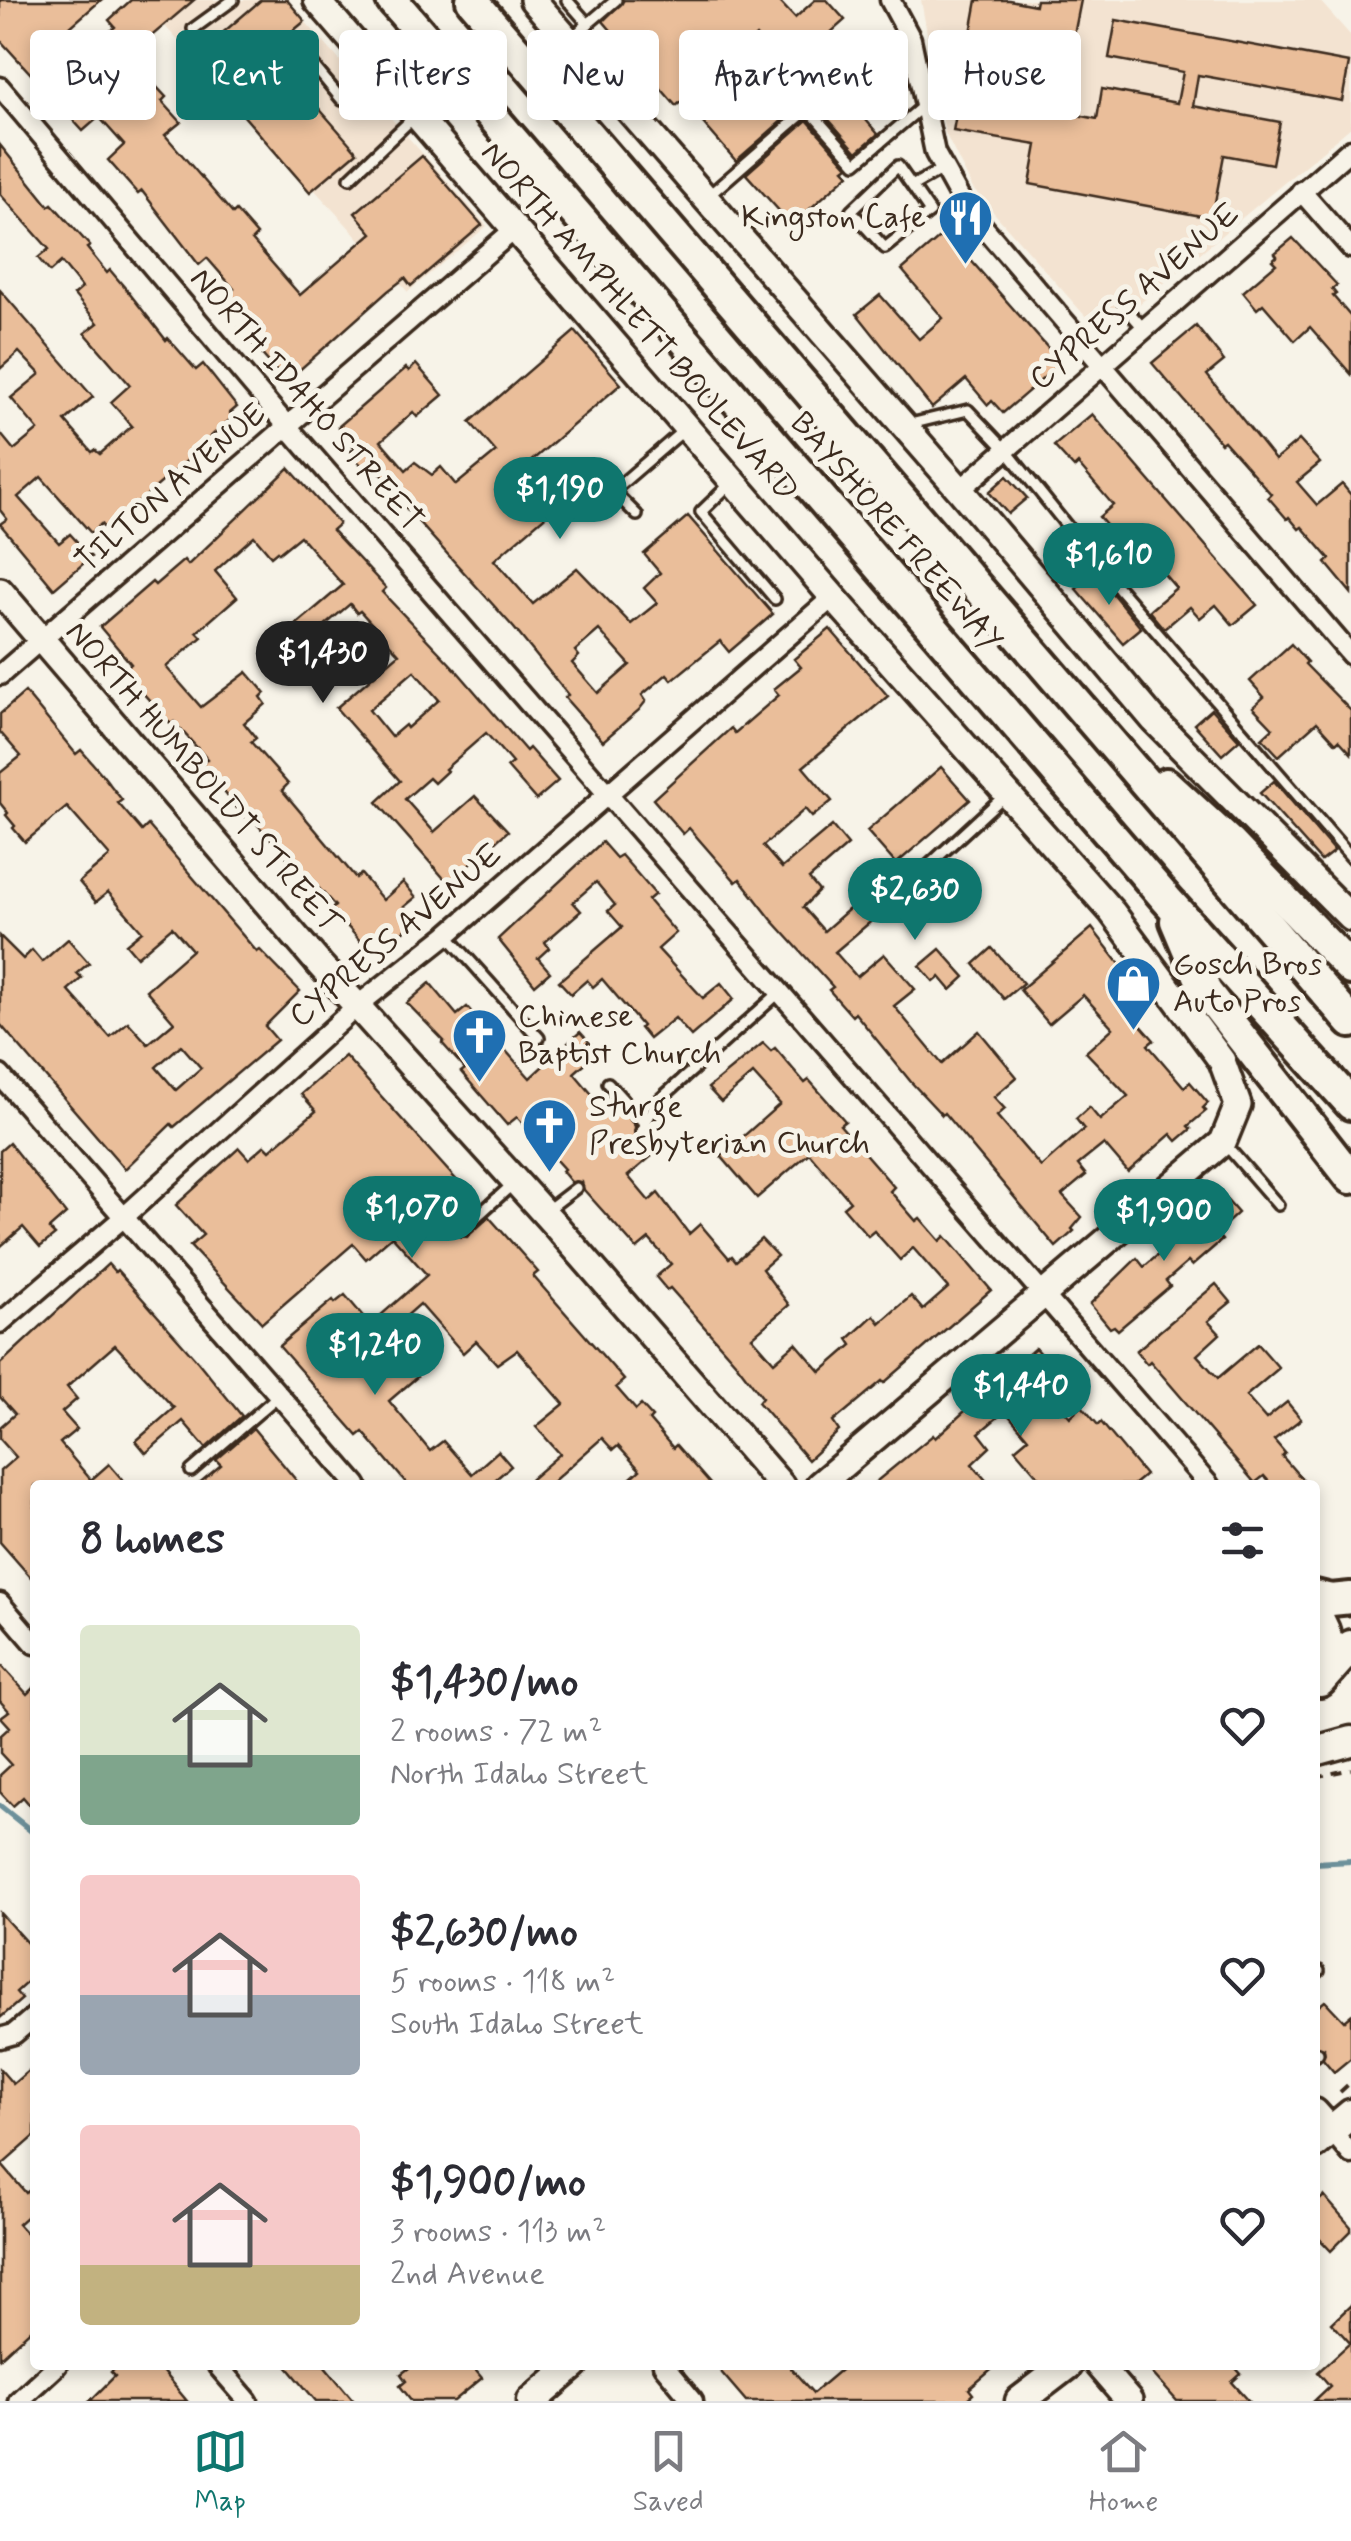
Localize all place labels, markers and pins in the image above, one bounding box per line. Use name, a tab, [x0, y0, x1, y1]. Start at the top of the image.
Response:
restaurant icon: Kingston Cafe	[935, 188, 995, 267]
place label: Kingston Cafe	[741, 197, 926, 241]
pin: $1,190	[479, 457, 641, 542]
pin: $1,610	[1028, 523, 1190, 608]
pin: $1,430	[242, 621, 404, 706]
pin: $2,630	[834, 858, 996, 943]
place label: Gosch Bros Auto Pros	[1173, 944, 1322, 1023]
shop icon: Gosch Bros Auto Pros	[1104, 953, 1164, 1032]
place label: Chinese Baptist Church	[518, 996, 721, 1075]
church icon: Chinese Baptist Church	[449, 1005, 509, 1084]
place label: Sturge Presbyterian Church	[589, 1086, 870, 1165]
church icon: Sturge Presbyterian Church	[520, 1095, 580, 1174]
pin: $1,070	[331, 1176, 493, 1261]
pin: $1,900	[1083, 1179, 1245, 1264]
pin: $1,240	[294, 1313, 456, 1398]
pin: $1,440	[940, 1354, 1102, 1439]

